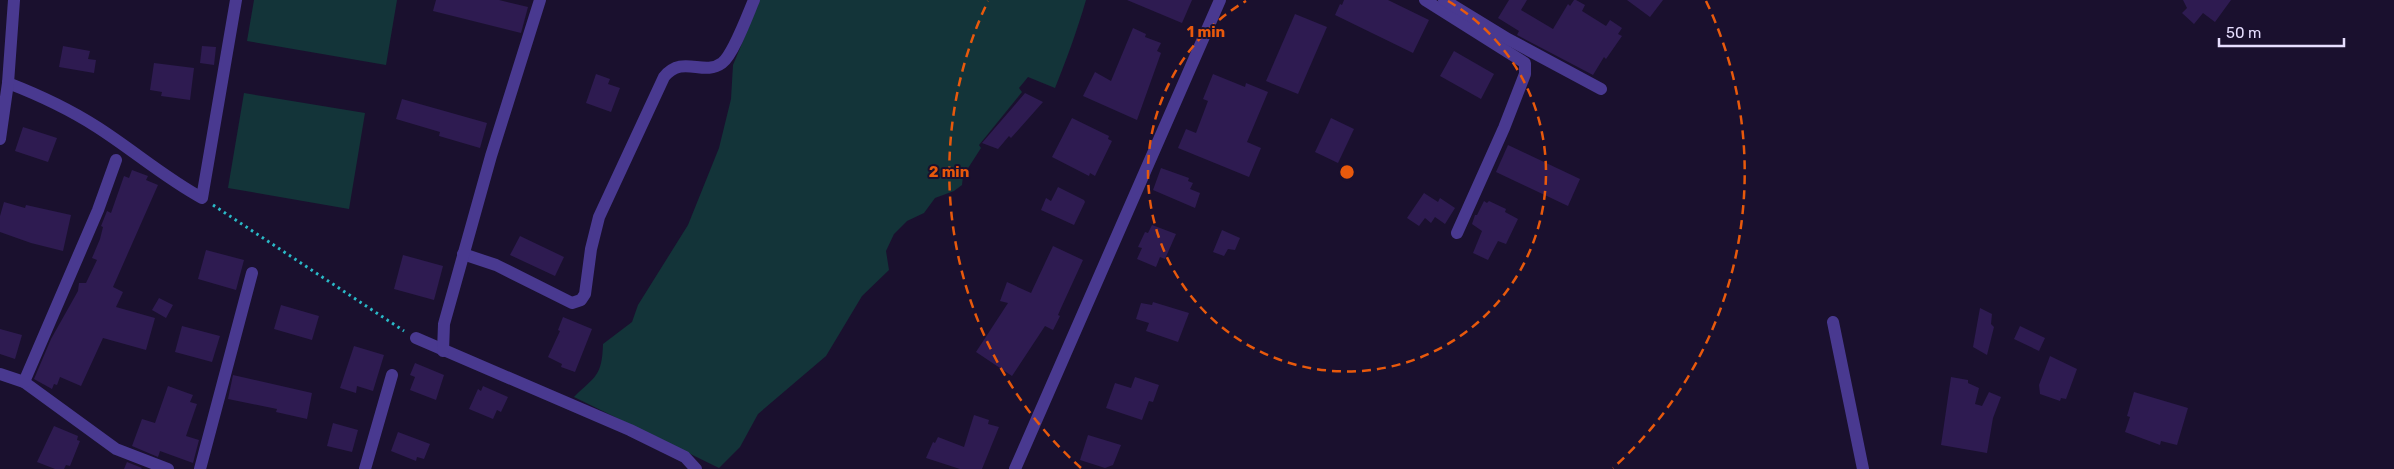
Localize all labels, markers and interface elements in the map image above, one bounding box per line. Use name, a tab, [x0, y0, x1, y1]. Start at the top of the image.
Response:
scale bar	[2219, 15, 2344, 47]
text: 1 min	[1187, 23, 1225, 41]
text: 50 m	[2226, 24, 2261, 42]
text: 2 min	[929, 163, 969, 181]
centre of rings	[1338, 163, 1356, 181]

